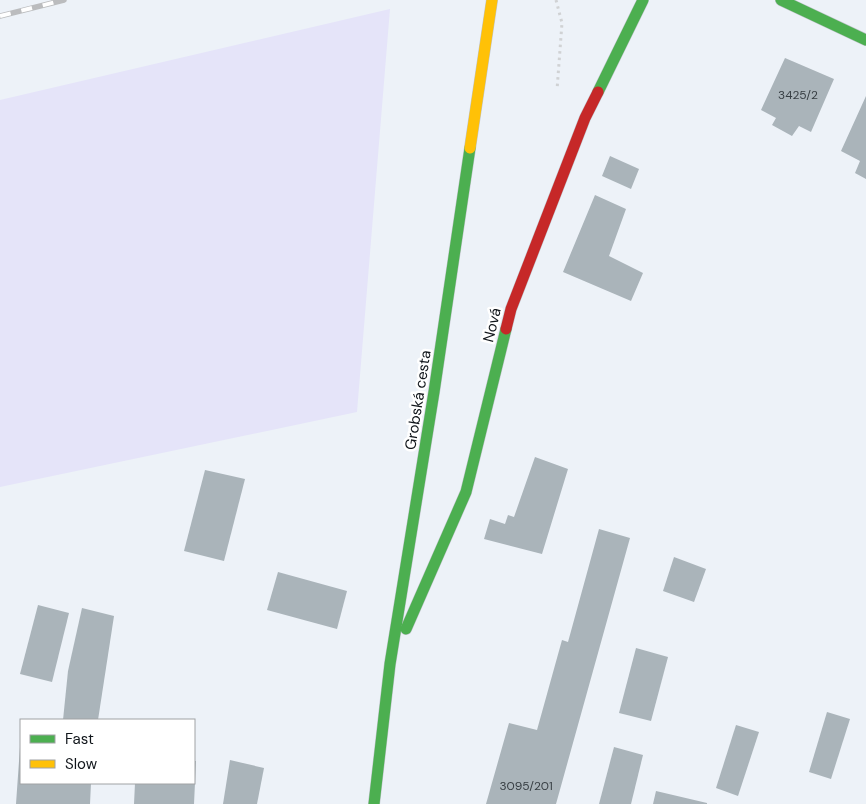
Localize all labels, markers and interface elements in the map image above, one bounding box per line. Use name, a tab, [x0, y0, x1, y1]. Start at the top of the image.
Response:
house number: 3425/2	[778, 87, 818, 103]
street label: Nová	[478, 306, 506, 344]
street label: Grobská cesta	[400, 349, 436, 451]
legend	[20, 719, 195, 784]
text: Fast	[65, 729, 94, 749]
text: Slow	[65, 754, 98, 774]
house number: 3095/201	[499, 778, 553, 794]

